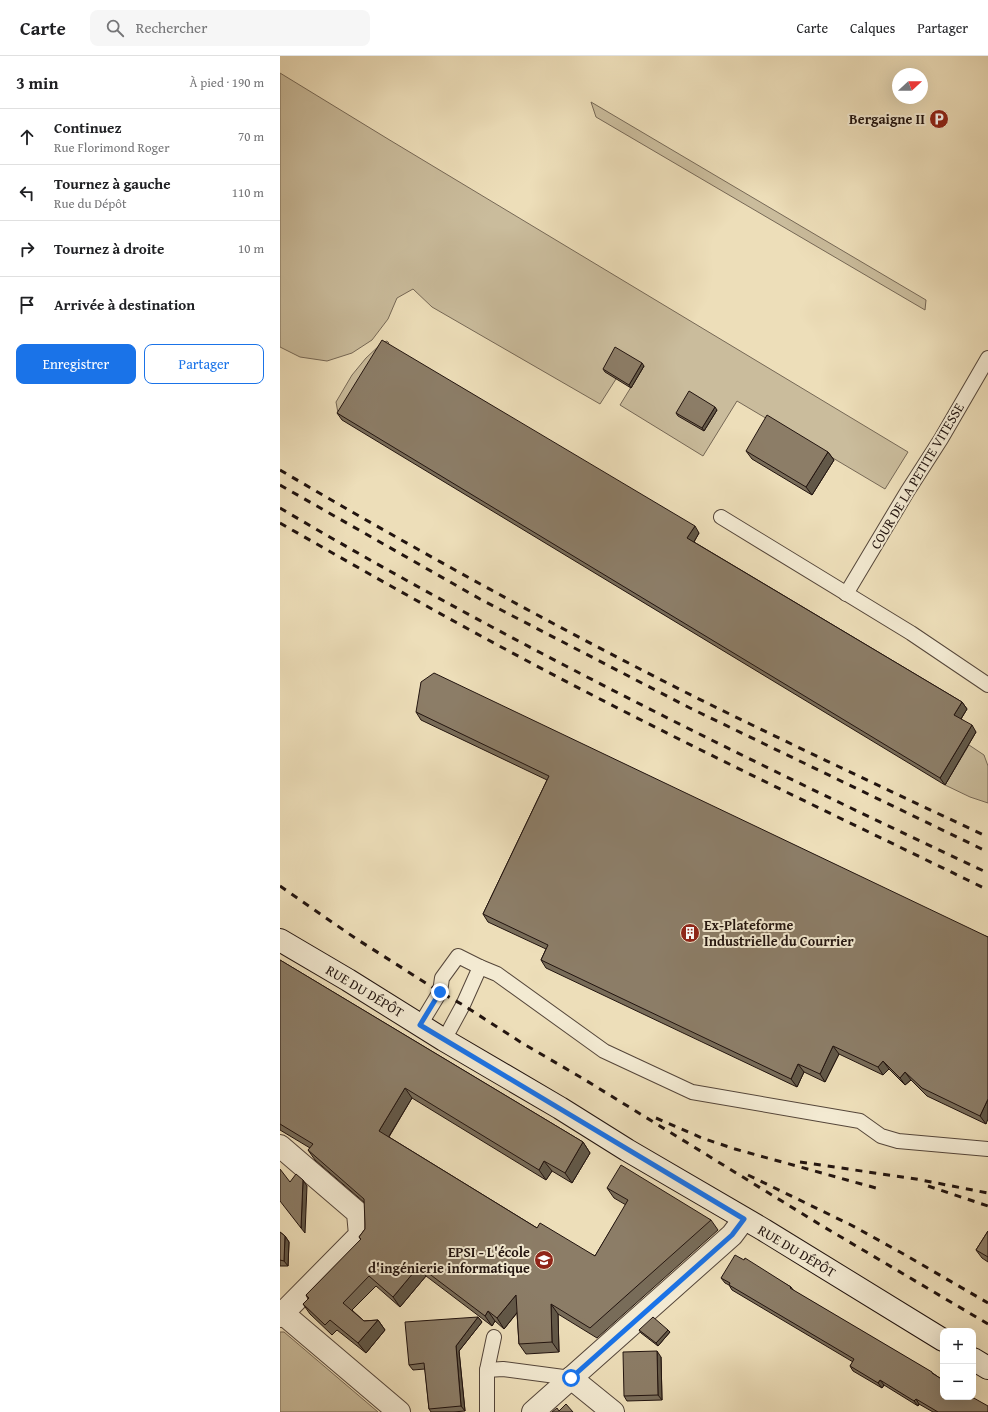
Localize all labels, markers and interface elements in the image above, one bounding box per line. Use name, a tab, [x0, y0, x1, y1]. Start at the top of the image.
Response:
search box	[90, 10, 370, 46]
text: Carte	[20, 14, 66, 42]
icon: search	[104, 17, 126, 39]
text: Rechercher	[136, 17, 207, 38]
text: Carte	[796, 18, 828, 38]
text: Calques	[850, 18, 895, 38]
text: Partager	[917, 18, 968, 38]
north arrow	[892, 68, 928, 104]
text: 3 min	[16, 70, 58, 95]
text: À pied · 190 m	[189, 73, 264, 92]
parking icon: Bergaigne II	[928, 108, 950, 130]
place label: Bergaigne II	[849, 109, 925, 129]
text: Continuez	[54, 117, 122, 138]
icon: ahead	[16, 126, 38, 148]
text: 70 m	[238, 127, 264, 146]
text: Rue Florimond Roger	[54, 138, 170, 157]
text: Tournez à gauche	[54, 173, 171, 194]
icon: left	[16, 182, 38, 204]
text: 110 m	[232, 183, 264, 202]
text: Rue du Dépôt	[54, 194, 127, 213]
icon: right	[16, 238, 38, 260]
text: Tournez à droite	[54, 238, 164, 259]
text: 10 m	[238, 239, 264, 258]
icon: arrive	[16, 294, 38, 316]
text: Arrivée à destination	[54, 294, 195, 315]
button: Enregistrer	[16, 344, 136, 384]
button: Partager	[144, 344, 264, 384]
street label: COUR DE LA PETITE VITESSE	[865, 399, 969, 553]
place label: Ex-Plateforme Industrielle du Courrier	[704, 915, 854, 951]
building icon: Ex-Plateforme Industrielle du Courrier	[679, 922, 701, 944]
street label: RUE DU DÉPÔT	[322, 960, 408, 1022]
route end	[431, 983, 449, 1001]
street label: RUE DU DÉPÔT	[754, 1220, 840, 1282]
place label: EPSI - L'école d'ingénierie informatique	[368, 1242, 530, 1278]
school or university icon: EPSI - L'école d'ingénierie informatique	[533, 1249, 555, 1271]
map controls	[940, 1328, 976, 1400]
button: +	[940, 1328, 976, 1364]
button: −	[940, 1364, 976, 1400]
route start	[562, 1369, 580, 1387]

